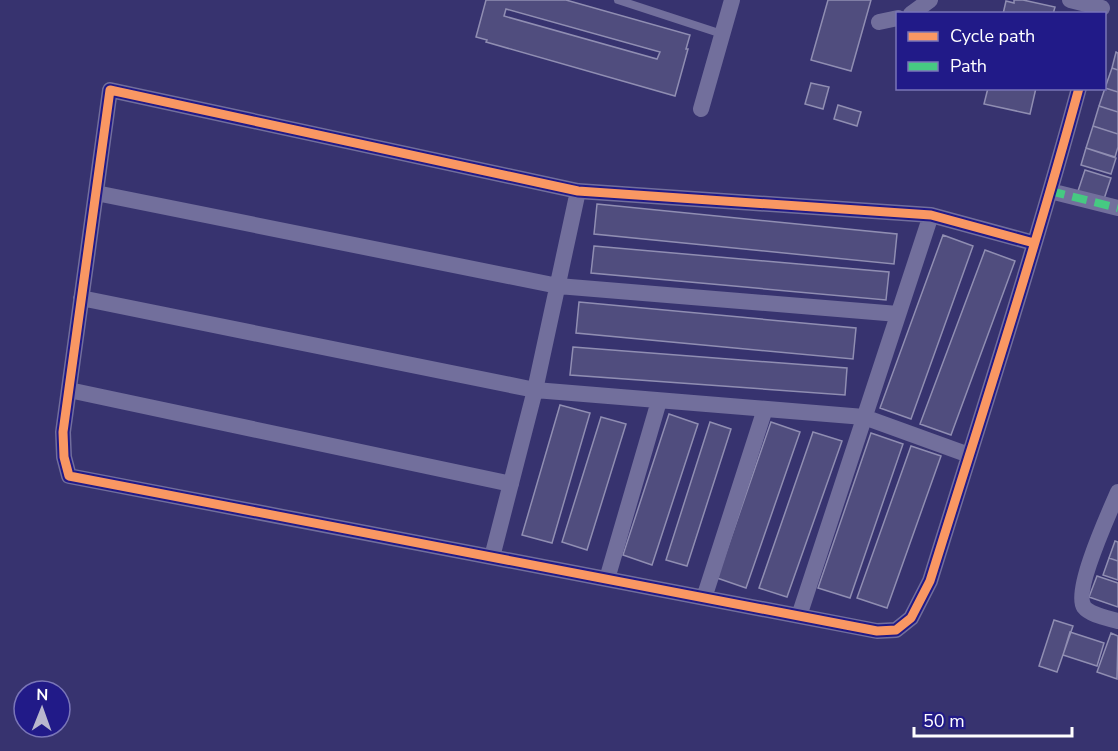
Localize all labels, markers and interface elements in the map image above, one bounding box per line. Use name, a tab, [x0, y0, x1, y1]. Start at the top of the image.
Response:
legend	[896, 12, 1106, 90]
text: Cycle path	[950, 24, 1035, 48]
text: Path	[950, 54, 987, 78]
north arrow	[12, 679, 72, 739]
text: N	[36, 684, 48, 706]
scale bar	[914, 700, 1072, 738]
text: 50 m	[923, 709, 965, 733]

